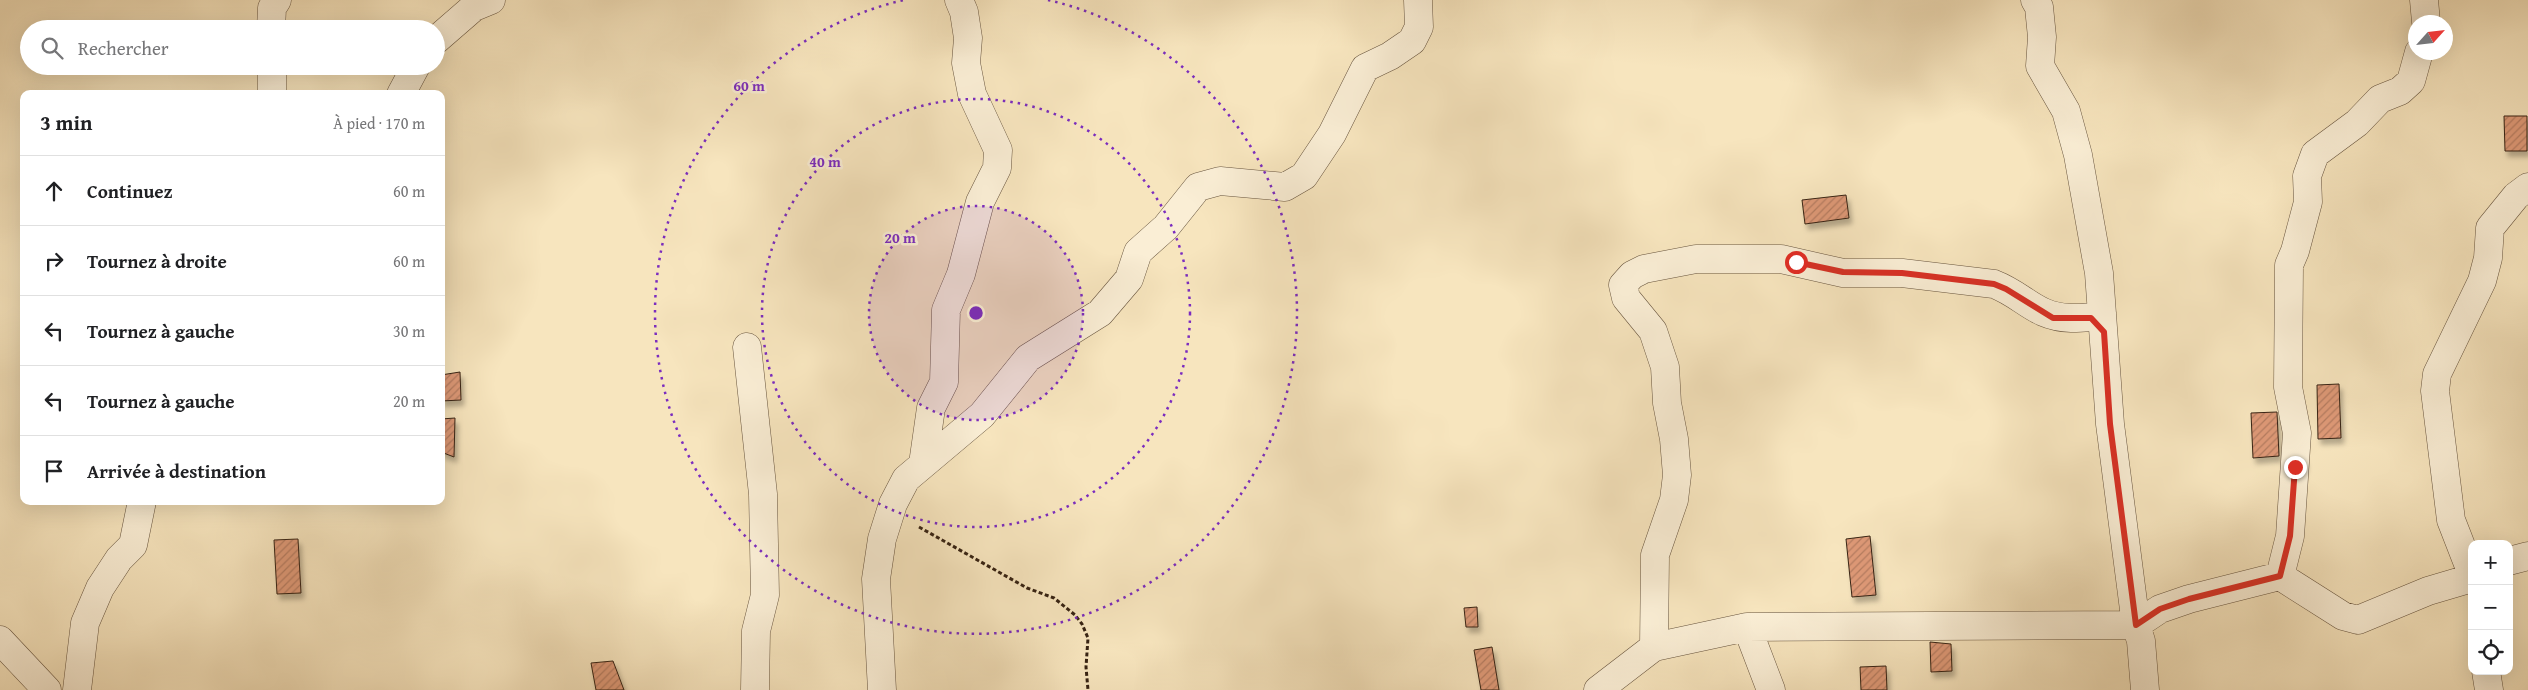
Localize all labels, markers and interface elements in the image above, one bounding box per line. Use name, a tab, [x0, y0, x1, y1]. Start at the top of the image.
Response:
north arrow	[2408, 15, 2453, 60]
search box	[20, 20, 445, 75]
icon: search	[38, 34, 66, 62]
text: Rechercher	[78, 34, 169, 62]
text: 60 m	[733, 75, 765, 96]
text: 3 min	[40, 107, 92, 138]
text: À pied · 170 m	[333, 111, 425, 135]
text: 40 m	[809, 151, 841, 172]
icon: ahead	[40, 177, 68, 205]
text: Continuez	[87, 177, 173, 205]
text: 60 m	[393, 179, 425, 203]
text: 20 m	[884, 227, 916, 248]
icon: right	[40, 247, 68, 275]
text: Tournez à droite	[87, 247, 227, 275]
text: 60 m	[393, 249, 425, 273]
route start	[1785, 251, 1808, 274]
centre of rings	[967, 304, 985, 322]
icon: left	[40, 317, 68, 345]
text: Tournez à gauche	[87, 317, 235, 345]
text: 30 m	[393, 319, 425, 343]
icon: left	[40, 387, 68, 415]
text: Tournez à gauche	[87, 387, 235, 415]
text: 20 m	[393, 389, 425, 413]
route end	[2284, 456, 2307, 479]
icon: arrive	[40, 457, 68, 485]
text: Arrivée à destination	[87, 457, 266, 485]
map controls	[2468, 540, 2513, 675]
button: +	[2468, 540, 2513, 585]
button: −	[2468, 585, 2513, 630]
button: locate	[2468, 630, 2513, 675]

